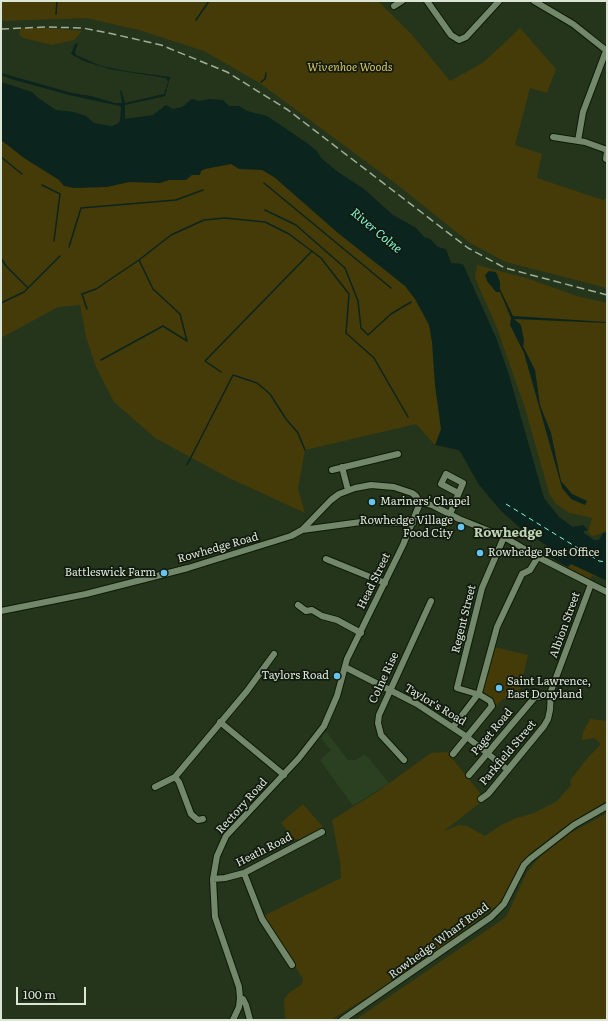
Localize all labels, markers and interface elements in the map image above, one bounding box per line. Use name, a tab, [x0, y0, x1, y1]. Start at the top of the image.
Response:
park label: Wivenhoe Woods	[307, 61, 393, 75]
water label: River Colne	[348, 205, 404, 257]
place label: Mariners' Chapel	[380, 495, 470, 509]
marker: Mariners' Chapel	[367, 497, 377, 507]
place label: Rowhedge Village Food City	[360, 514, 453, 540]
marker: Rowhedge Village Food City	[456, 522, 466, 532]
district label: Rowhedge	[474, 525, 542, 541]
street label: Rowhedge Road	[176, 530, 260, 566]
place label: Rowhedge Post Office	[488, 546, 600, 560]
marker: Rowhedge Post Office	[475, 548, 485, 558]
street label: Head Street	[355, 551, 393, 611]
place label: Battleswick Farm	[65, 566, 156, 580]
marker: Battleswick Farm	[159, 568, 169, 578]
street label: Regent Street	[449, 583, 479, 655]
street label: Albion Street	[547, 590, 583, 660]
street label: Colne Rise	[366, 650, 402, 706]
place label: Taylors Road	[261, 669, 329, 683]
marker: Taylors Road	[332, 671, 342, 681]
place label: Saint Lawrence, East Donyland	[507, 675, 591, 701]
street label: Taylor's Road	[402, 681, 468, 729]
marker: Saint Lawrence, East Donyland	[494, 683, 504, 693]
street label: Paget Road	[469, 706, 515, 758]
street label: Parkfield Street	[477, 718, 539, 788]
street label: Rectory Road	[214, 776, 270, 836]
street label: Heath Road	[234, 830, 294, 870]
street label: Rowhedge Wharf Road	[387, 900, 491, 982]
scale bar	[18, 979, 88, 1005]
text: 100 m	[23, 985, 56, 1003]

